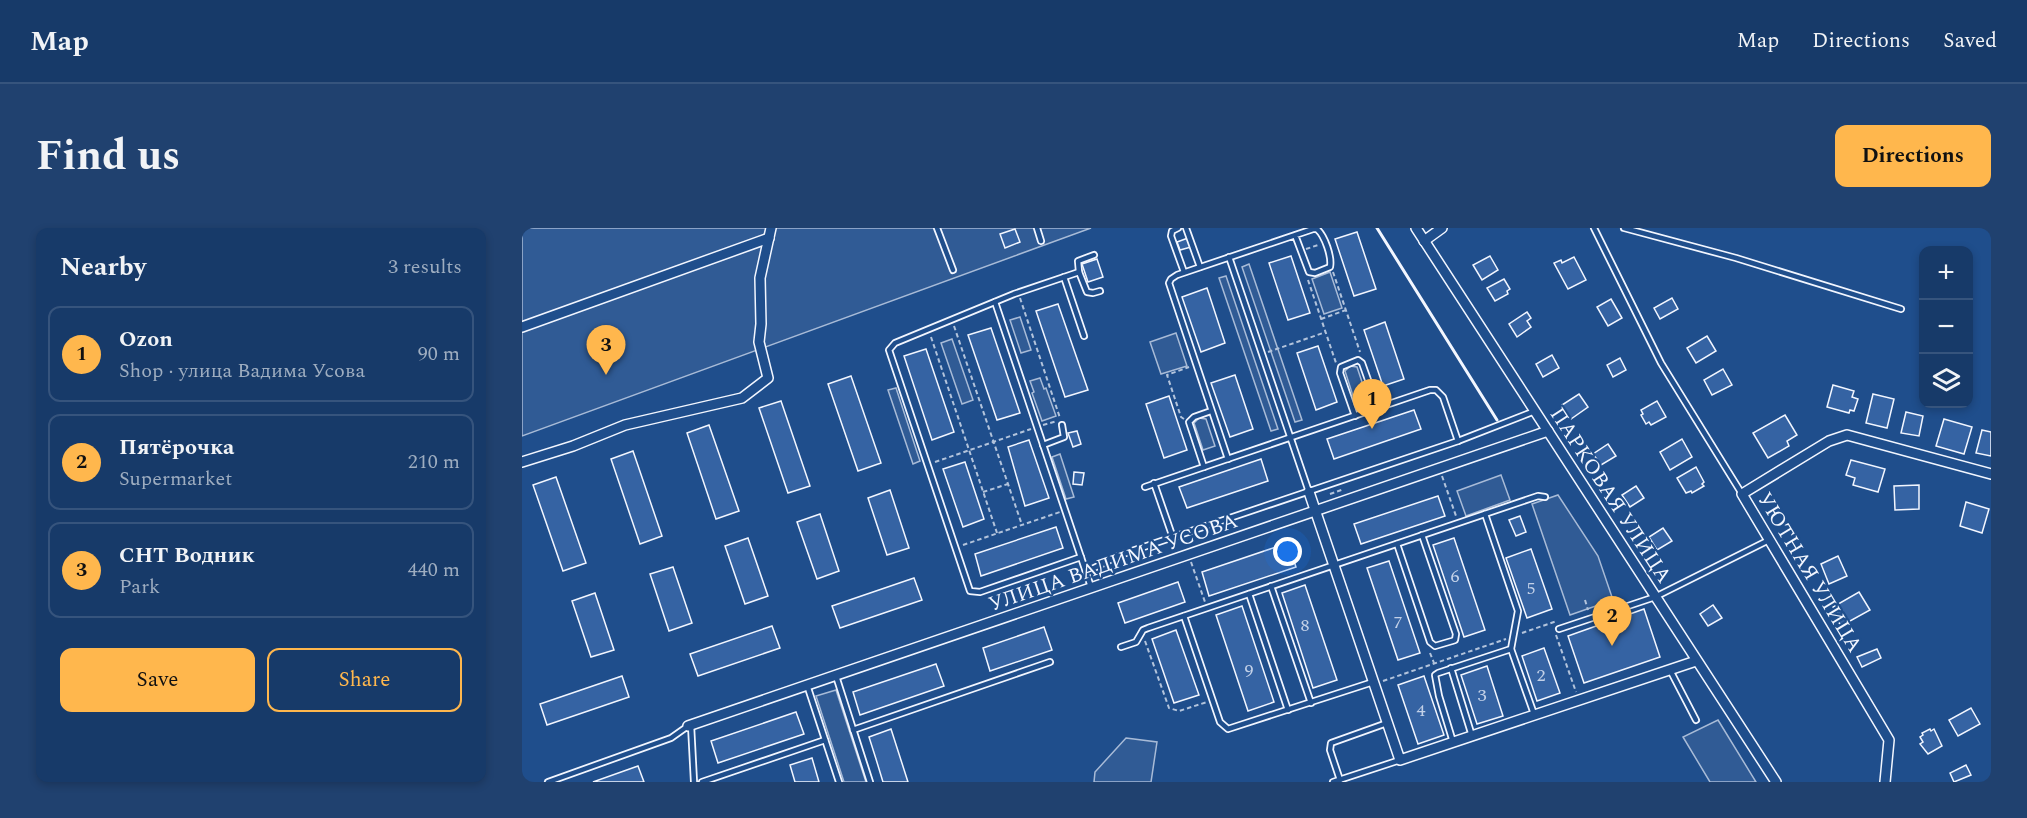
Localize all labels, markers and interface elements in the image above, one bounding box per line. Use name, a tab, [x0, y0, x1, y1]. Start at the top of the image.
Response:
text: Map	[30, 20, 89, 63]
text: Map	[1737, 25, 1779, 57]
text: Directions	[1812, 25, 1910, 57]
text: Saved	[1943, 25, 1997, 57]
text: Find us	[36, 125, 180, 188]
button: Directions	[1835, 125, 1991, 187]
map controls	[1919, 246, 1973, 408]
button: +	[1919, 246, 1973, 300]
text: Nearby	[60, 247, 146, 287]
text: 3 results	[388, 252, 462, 282]
button: −	[1919, 300, 1973, 354]
text: Ozon	[119, 323, 173, 356]
pin: 3	[586, 326, 626, 375]
text: 1	[76, 339, 87, 369]
text: 90 m	[418, 339, 460, 369]
button: layers	[1919, 354, 1973, 408]
text: Shop · улица Вадима Усова	[119, 356, 365, 386]
pin: 1	[1352, 380, 1392, 429]
street label: ПАРКОВАЯ УЛИЦА	[1541, 401, 1679, 590]
text: Пятёрочка	[119, 431, 234, 464]
text: 2	[76, 447, 87, 477]
text: 210 m	[408, 447, 460, 477]
text: Supermarket	[119, 464, 232, 494]
street label: УЮТНАЯ УЛИЦА	[1748, 486, 1870, 659]
street label: УЛИЦА ВАДИМА УСОВА	[984, 505, 1242, 621]
your location	[1273, 537, 1302, 566]
text: СНТ Водник	[119, 539, 255, 572]
text: 3	[76, 555, 87, 585]
text: 440 m	[408, 555, 460, 585]
house number: 6	[1451, 563, 1460, 590]
text: Park	[119, 572, 160, 602]
house number: 5	[1527, 575, 1536, 602]
pin: 2	[1592, 596, 1632, 646]
house number: 7	[1394, 609, 1403, 636]
house number: 8	[1301, 612, 1310, 639]
button: Save	[60, 648, 255, 712]
button: Share	[267, 648, 462, 712]
house number: 9	[1245, 657, 1254, 684]
house number: 2	[1537, 662, 1546, 689]
house number: 3	[1478, 682, 1487, 709]
house number: 4	[1417, 697, 1426, 724]

